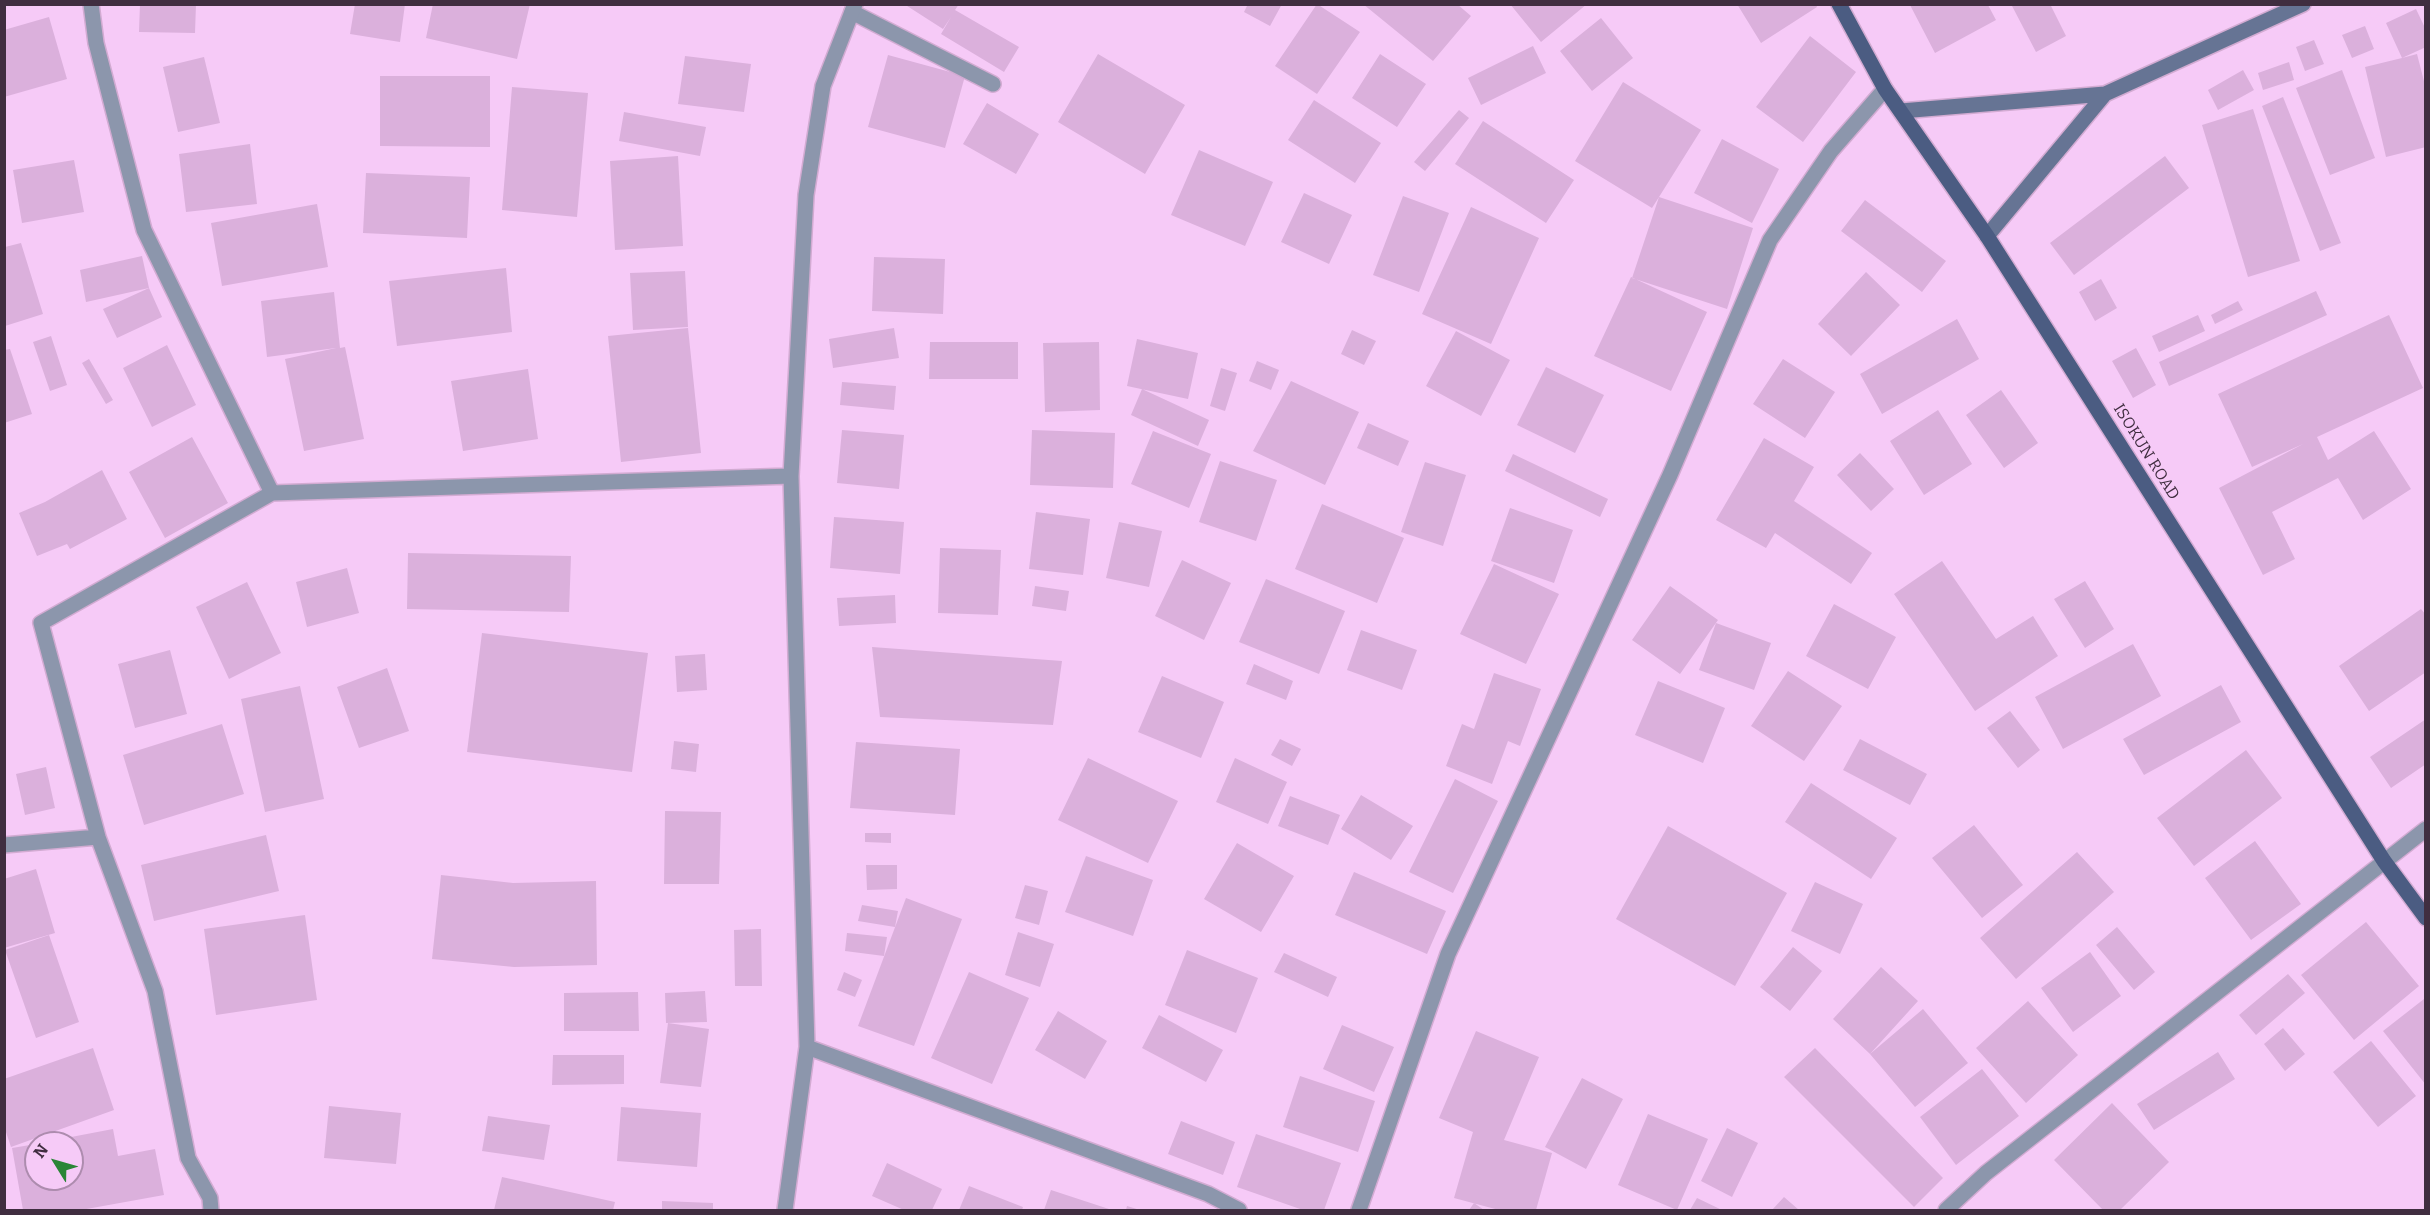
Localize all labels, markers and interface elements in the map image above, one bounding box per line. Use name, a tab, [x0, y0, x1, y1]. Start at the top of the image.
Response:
street label: ISOKUN ROAD	[2109, 401, 2183, 503]
north arrow	[24, 1131, 84, 1191]
text: N	[30, 1140, 52, 1162]

